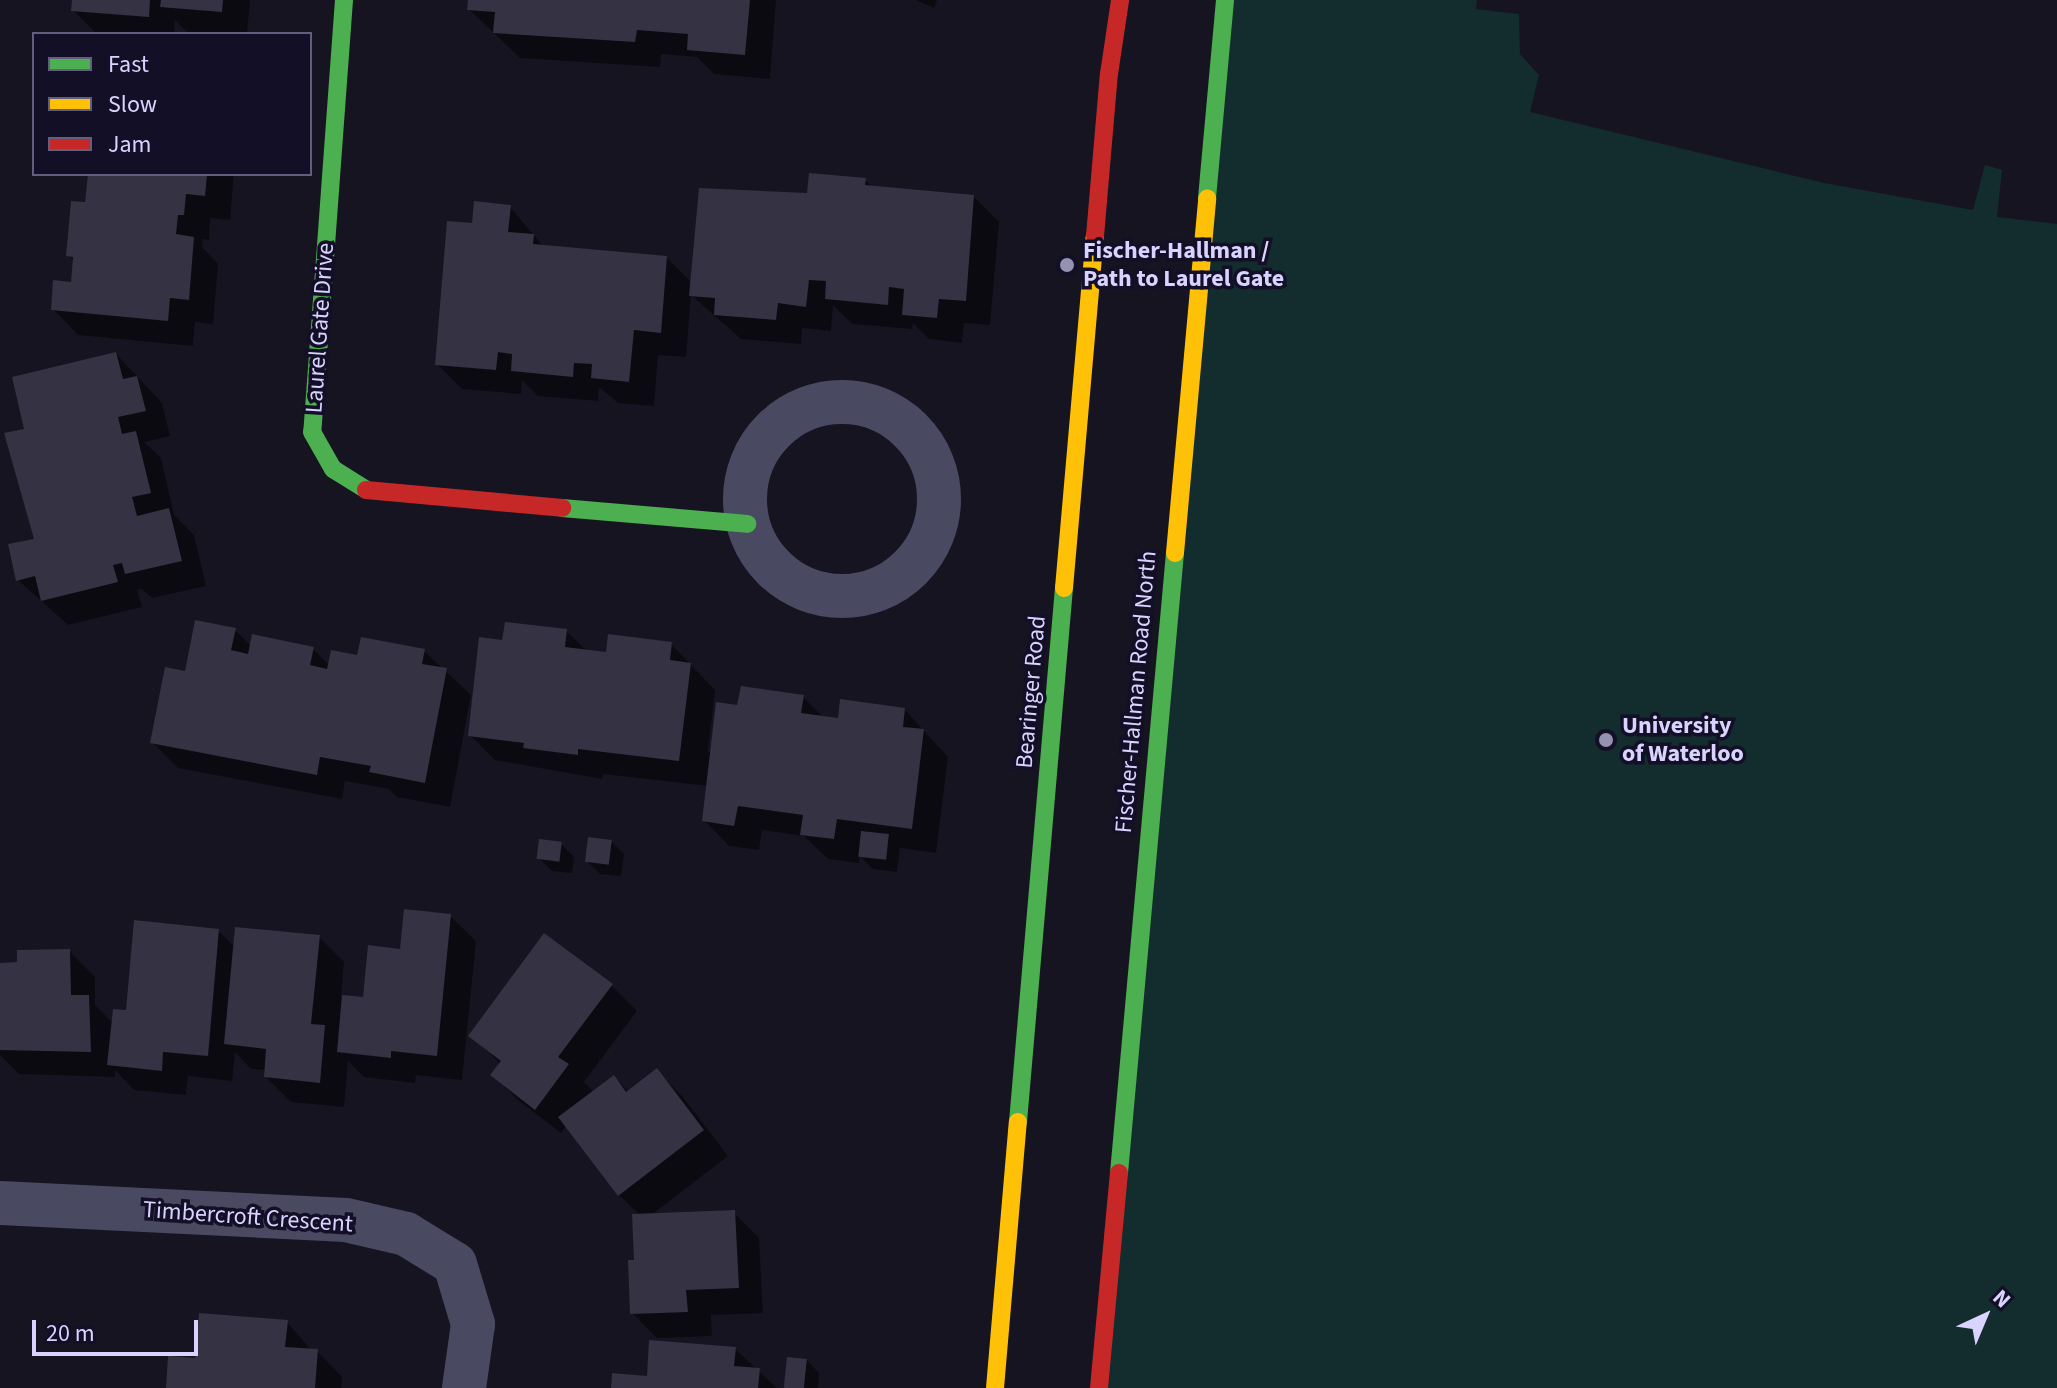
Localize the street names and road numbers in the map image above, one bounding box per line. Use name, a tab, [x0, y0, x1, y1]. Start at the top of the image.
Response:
street label: Laurel Gate Drive	[300, 242, 340, 414]
street label: Fischer-Hallman Road North	[1109, 550, 1163, 834]
street label: Bearinger Road	[1010, 614, 1052, 770]
street label: Timbercroft Crescent	[142, 1195, 354, 1239]

